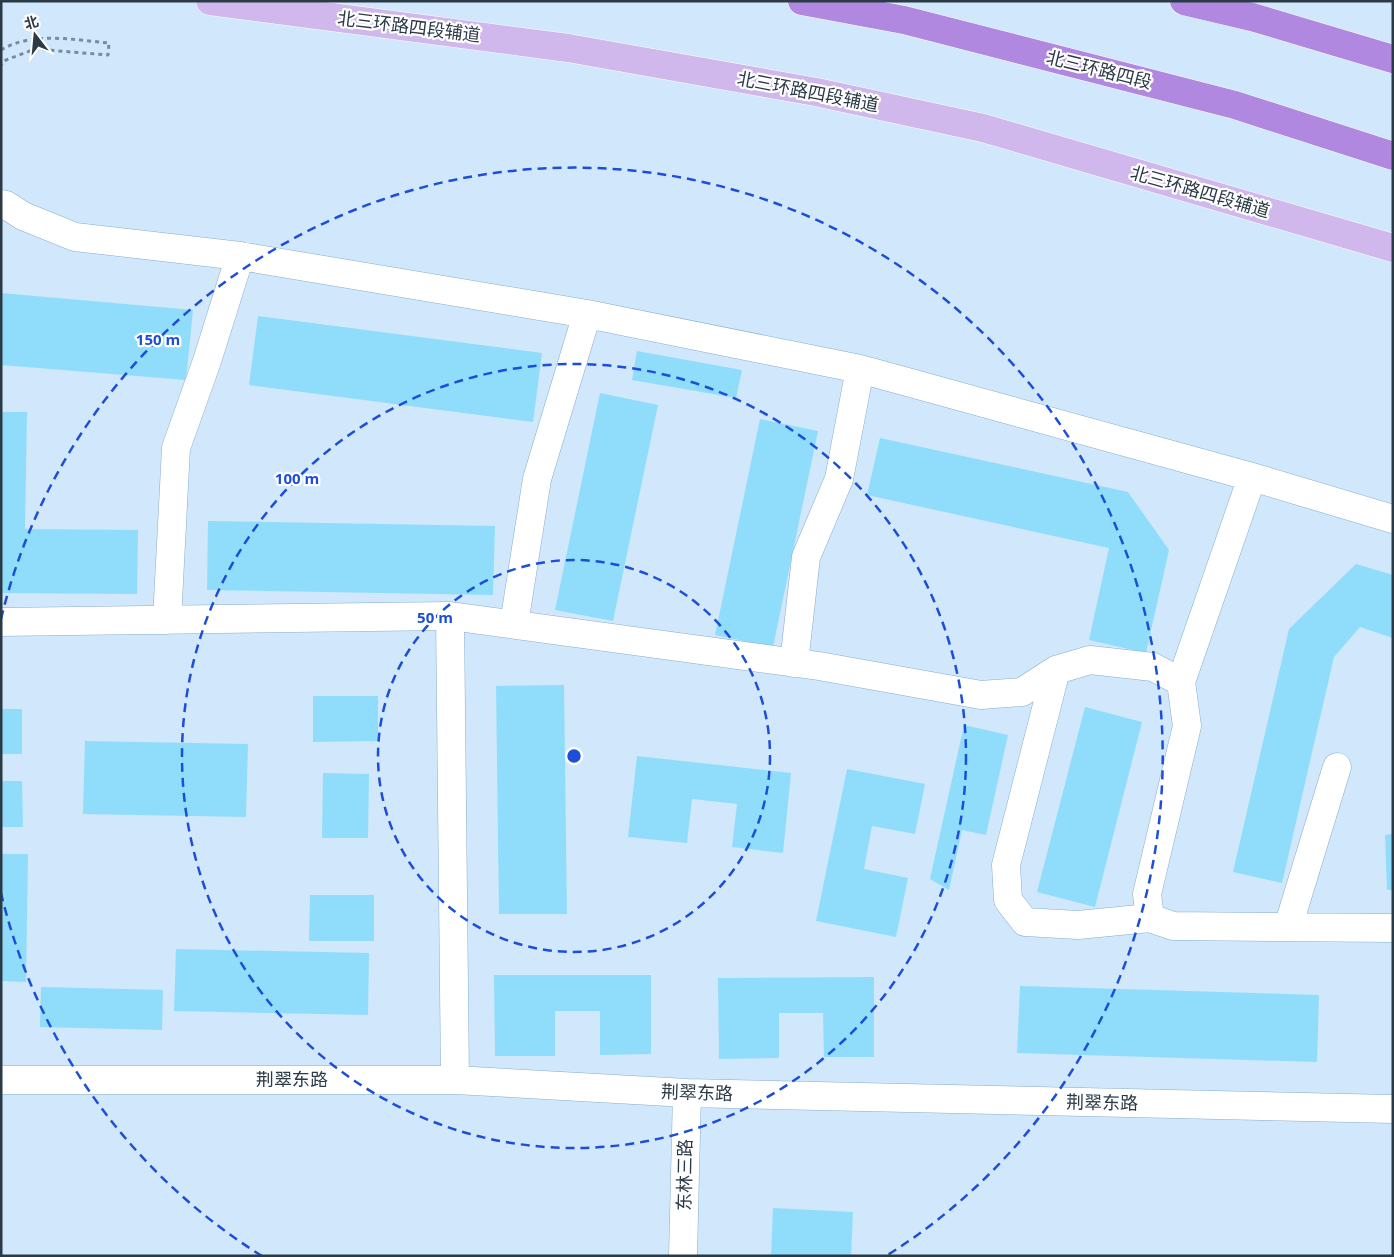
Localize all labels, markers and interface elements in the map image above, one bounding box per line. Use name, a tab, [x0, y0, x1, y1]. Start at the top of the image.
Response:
street label: 北三环路四段辅道	[336, 5, 482, 47]
north arrow	[10, 10, 60, 60]
text: 北	[22, 11, 41, 33]
street label: 北三环路四段	[1044, 44, 1155, 94]
street label: 北三环路四段辅道	[735, 66, 881, 117]
street label: 北三环路四段辅道	[1128, 160, 1273, 222]
text: 150 m	[136, 329, 180, 349]
text: 100 m	[275, 468, 319, 488]
text: 50 m	[417, 607, 453, 627]
centre of rings	[565, 747, 583, 765]
street label: 荆翠东路	[256, 1067, 328, 1091]
street label: 荆翠东路	[661, 1079, 733, 1105]
street label: 荆翠东路	[1066, 1089, 1138, 1115]
street label: 东林三路	[671, 1139, 697, 1211]

